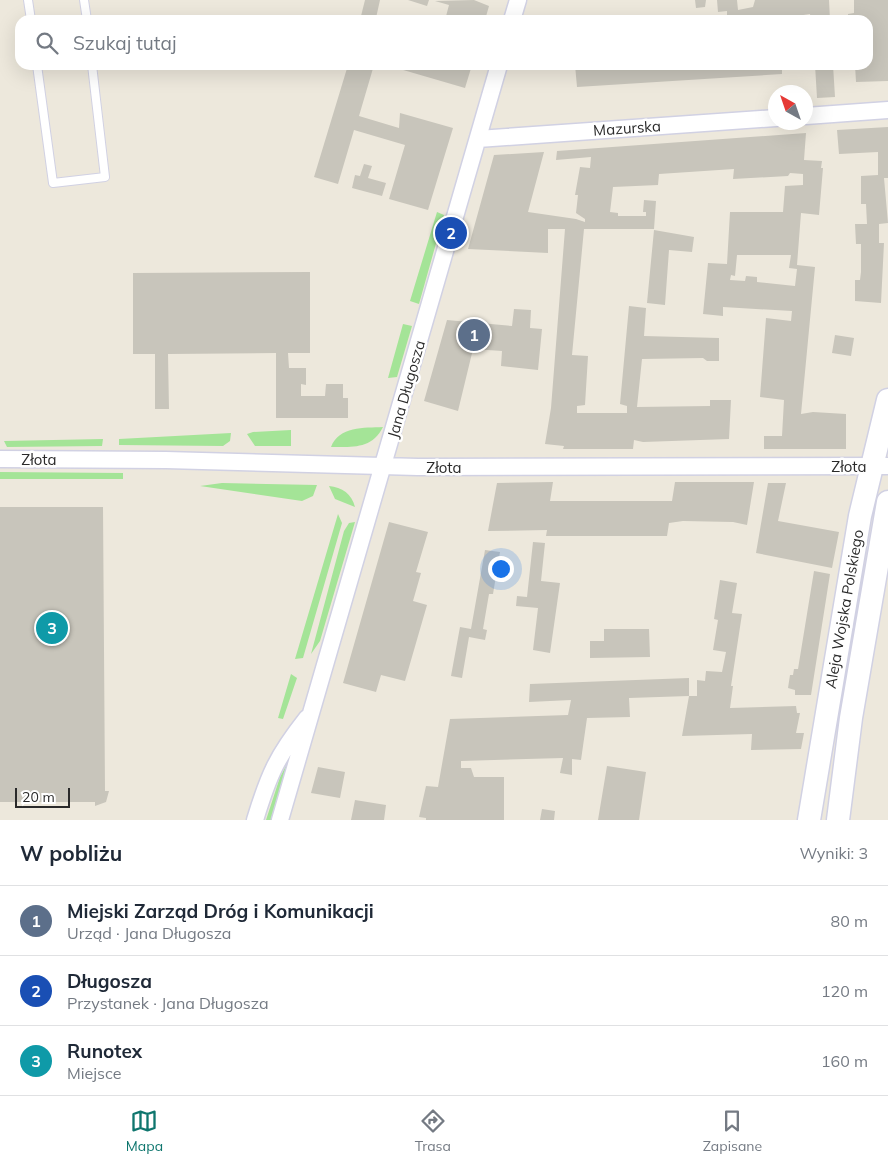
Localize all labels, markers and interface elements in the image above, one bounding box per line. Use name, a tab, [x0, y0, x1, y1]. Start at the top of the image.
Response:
search box	[15, 15, 873, 70]
icon: search	[33, 29, 61, 57]
text: Szukaj tutaj	[73, 31, 176, 55]
north arrow	[768, 85, 813, 130]
street label: Mazurska	[593, 116, 661, 140]
pin: 2	[435, 214, 467, 252]
pin: 1	[458, 316, 490, 354]
street label: Jana Długosza	[383, 338, 429, 440]
street label: Złota	[21, 450, 57, 469]
street label: Złota	[831, 457, 867, 476]
street label: Złota	[426, 458, 462, 477]
street label: Aleja Wojska Polskiego	[821, 528, 867, 690]
your location	[488, 556, 514, 582]
pin: 3	[36, 609, 68, 647]
scale bar	[15, 785, 70, 808]
text: 20 m	[22, 788, 55, 806]
text: W pobliżu	[20, 840, 122, 866]
text: Wyniki: 3	[799, 843, 868, 863]
text: Miejski Zarząd Dróg i Komunikacji	[67, 899, 374, 923]
text: 1	[31, 911, 41, 931]
text: 80 m	[831, 911, 868, 931]
text: Urząd · Jana Długosza	[67, 923, 231, 943]
text: Długosza	[67, 969, 152, 993]
text: 2	[31, 981, 41, 1001]
text: 120 m	[821, 981, 868, 1001]
text: Przystanek · Jana Długosza	[67, 993, 269, 1013]
text: Runotex	[67, 1039, 142, 1063]
text: 3	[31, 1051, 41, 1071]
text: 160 m	[821, 1051, 868, 1071]
text: Miejsce	[67, 1063, 121, 1083]
tab: Mapa	[126, 1107, 163, 1155]
tab: Trasa	[415, 1107, 451, 1155]
tab: Zapisane	[703, 1107, 762, 1155]

